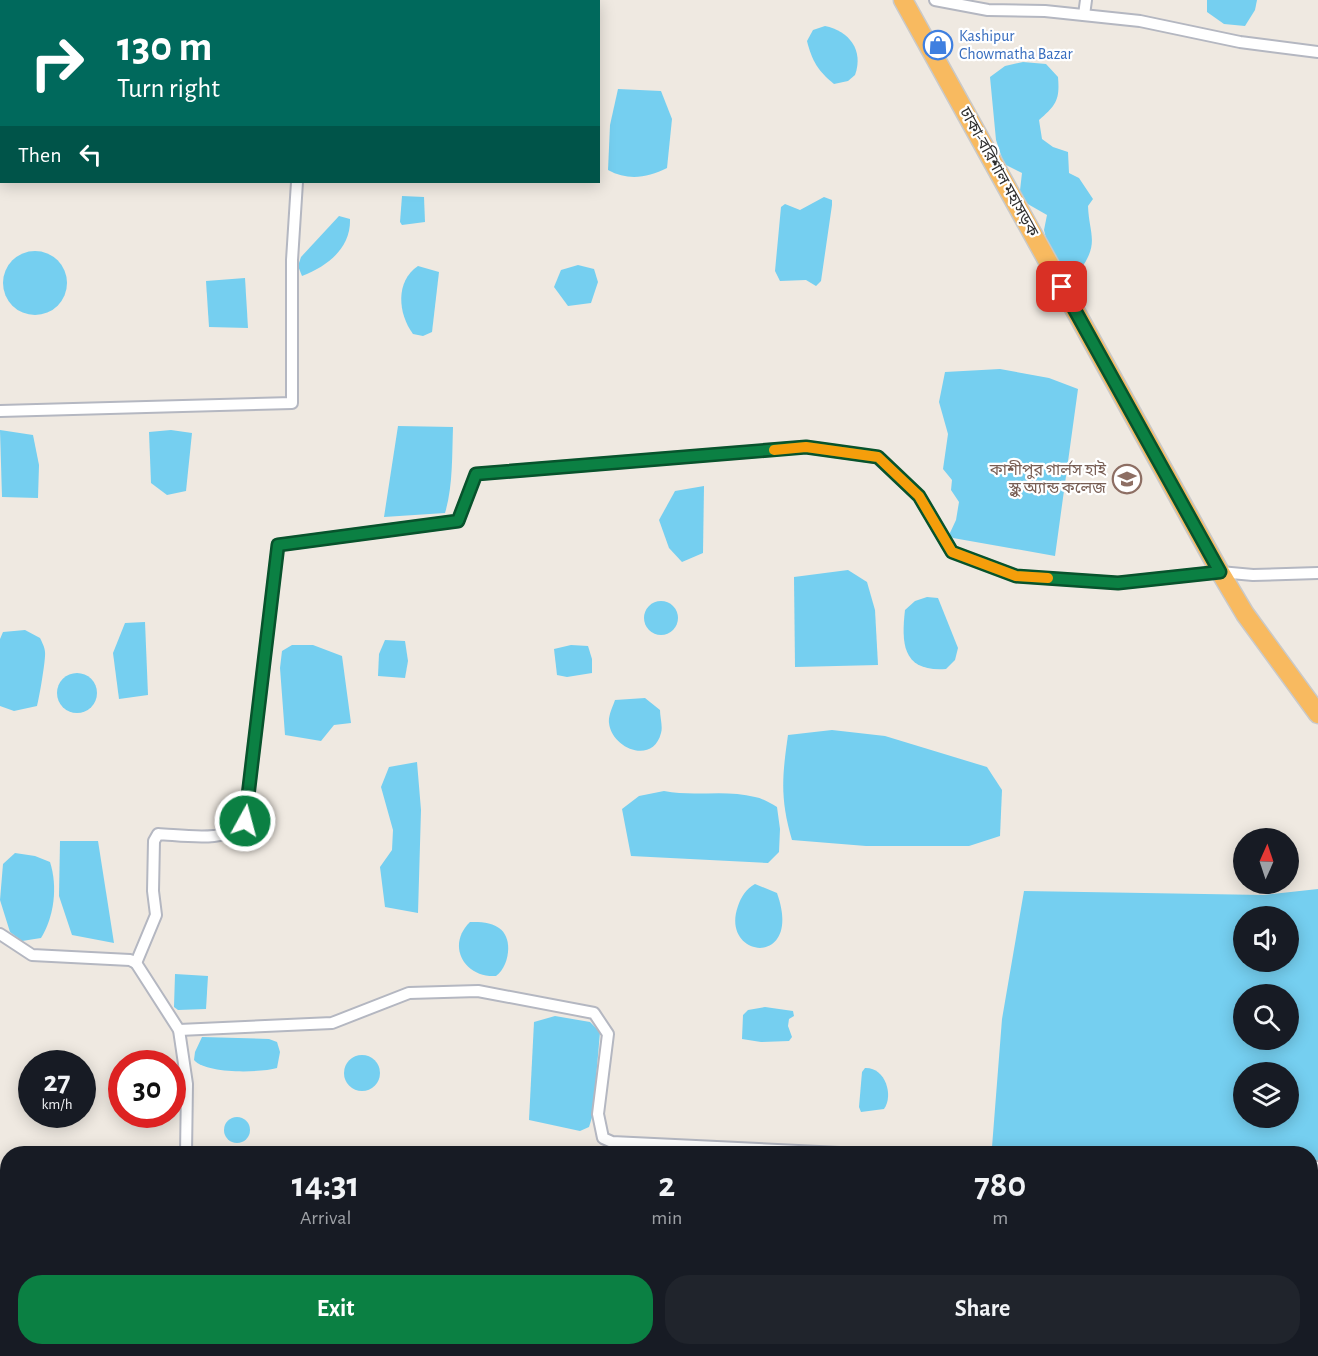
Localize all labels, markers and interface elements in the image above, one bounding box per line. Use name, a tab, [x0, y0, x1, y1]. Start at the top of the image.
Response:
icon: right	[18, 24, 96, 102]
text: 130 m	[117, 26, 212, 68]
place label: Kashipur Chowmatha Bazar	[959, 28, 1074, 62]
shop icon: Kashipur Chowmatha Bazar	[922, 29, 954, 61]
text: Turn right	[117, 75, 220, 102]
street label: ঢাকা-বরিশাল মহাসড়ক	[956, 103, 1043, 240]
icon: left	[74, 138, 107, 171]
text: Then	[18, 144, 62, 166]
pin	[1036, 261, 1087, 312]
icon: arrive	[1045, 270, 1078, 303]
place label: কাশীপুর গার্লস হাই স্কুল অ্যান্ড কলেজ	[989, 460, 1106, 497]
school or university icon: কাশীপুর গার্লস হাই স্কুল অ্যান্ড কলেজ	[1111, 463, 1143, 495]
position arrow	[213, 789, 277, 853]
north arrow	[1233, 828, 1299, 894]
map controls	[1233, 828, 1299, 1128]
button: sound	[1233, 906, 1299, 972]
button: search	[1233, 984, 1299, 1050]
speed limit sign: 30	[108, 1050, 186, 1128]
button: layers	[1233, 1062, 1299, 1128]
text: 27	[43, 1067, 71, 1097]
text: km/h	[42, 1097, 72, 1112]
text: 14:31	[292, 1167, 360, 1203]
text: 2	[658, 1167, 675, 1203]
text: 780	[974, 1167, 1026, 1203]
text: Arrival	[300, 1208, 351, 1228]
text: min	[651, 1208, 682, 1228]
text: m	[992, 1208, 1008, 1228]
button: Exit	[18, 1275, 653, 1344]
button: Share	[665, 1275, 1300, 1344]

